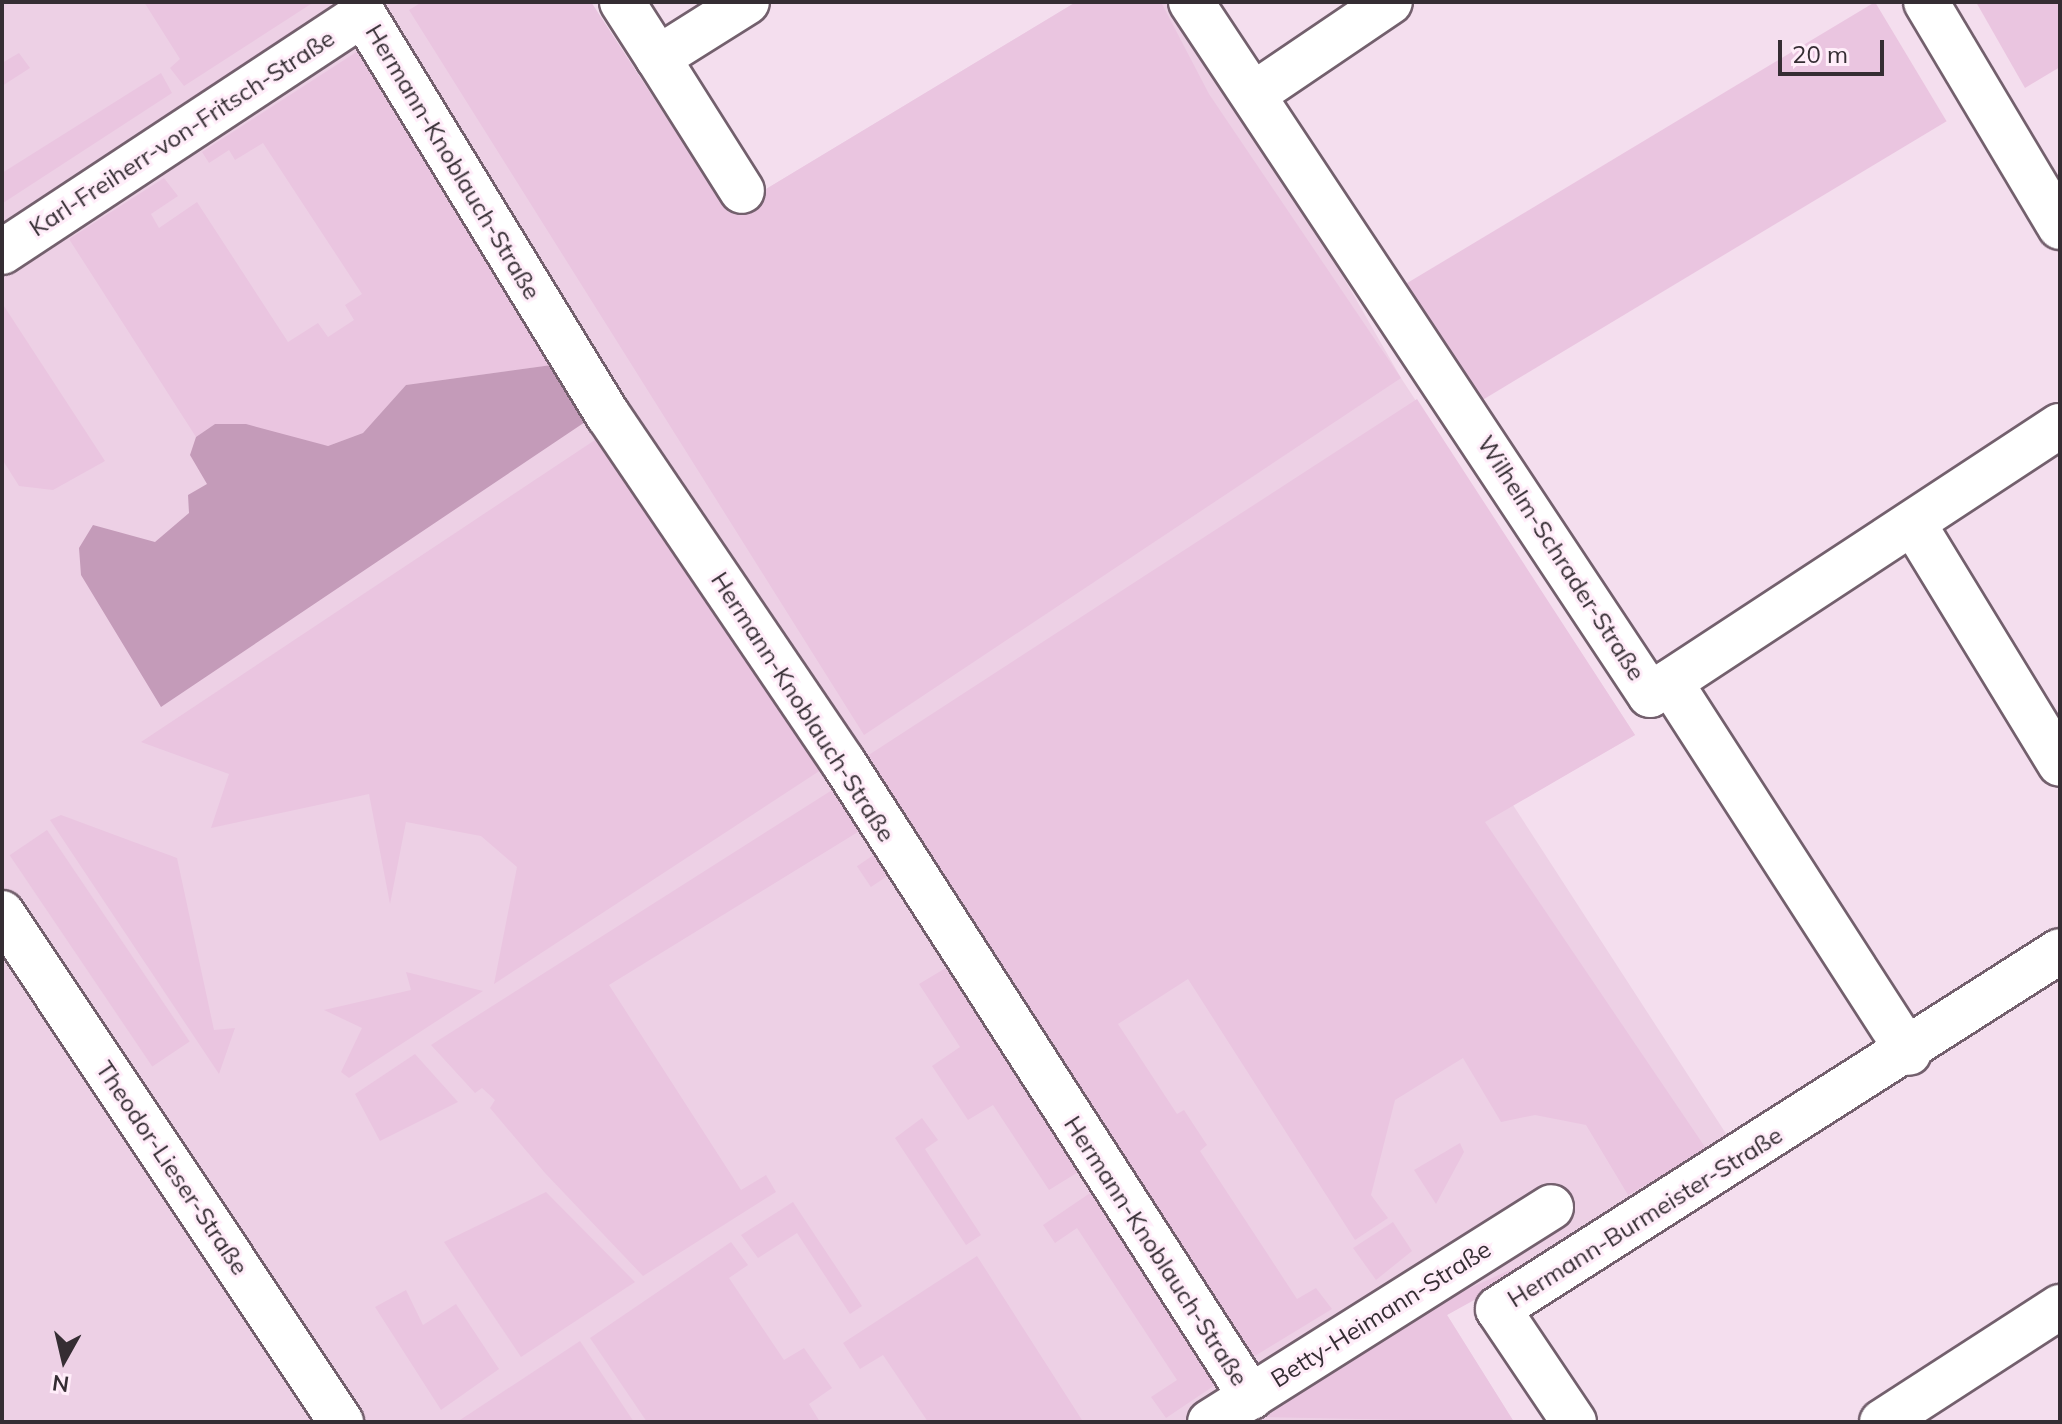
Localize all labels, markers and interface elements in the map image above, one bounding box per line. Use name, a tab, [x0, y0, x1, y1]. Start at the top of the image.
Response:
street label: Hermann-Knoblauch-Straße	[359, 19, 547, 305]
street label: Karl-Freiherr-von-Fritsch-Straße	[24, 24, 340, 242]
scale bar	[1782, 24, 1888, 74]
text: 20 m	[1792, 39, 1848, 69]
street label: Wilhelm-Schrader-Straße	[1471, 430, 1651, 686]
street label: Hermann-Knoblauch-Straße	[705, 567, 901, 847]
street label: Theodor-Lieser-Straße	[90, 1056, 254, 1280]
street label: Hermann-Knoblauch-Straße	[1058, 1111, 1254, 1391]
street label: Hermann-Burmeister-Straße	[1502, 1120, 1788, 1314]
street label: Betty-Heimann-Straße	[1266, 1235, 1496, 1393]
north arrow	[24, 1320, 104, 1400]
text: N	[50, 1369, 71, 1399]

